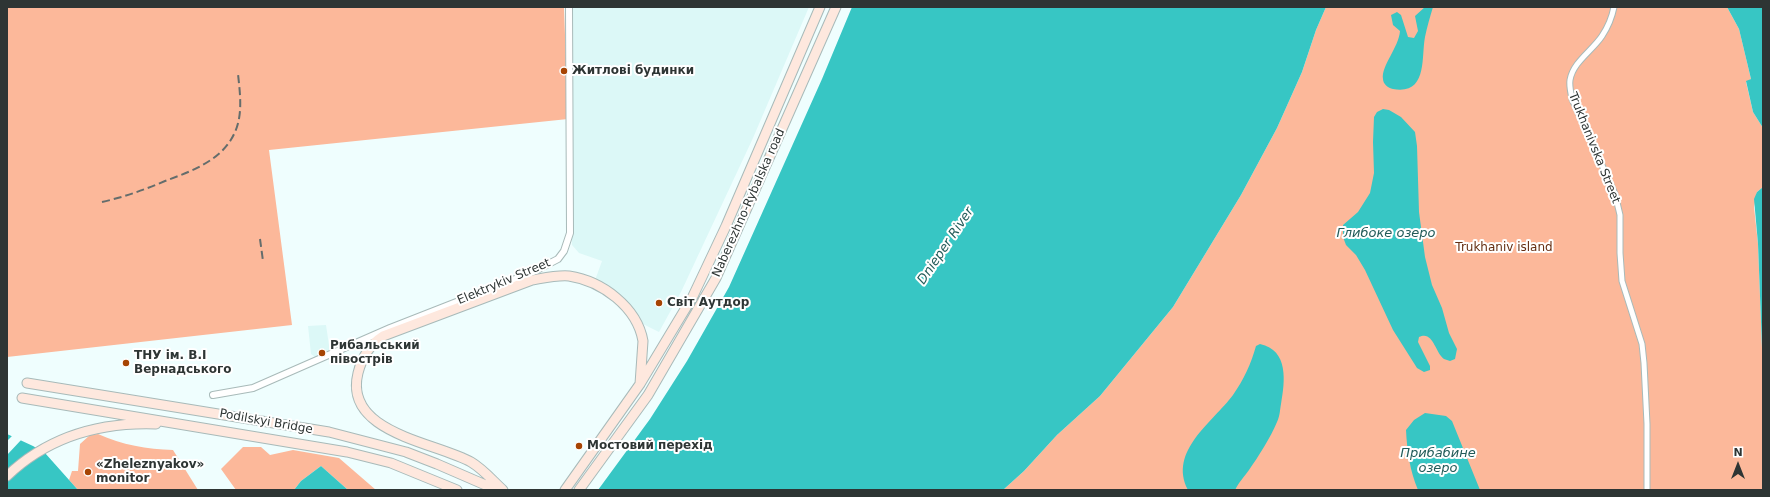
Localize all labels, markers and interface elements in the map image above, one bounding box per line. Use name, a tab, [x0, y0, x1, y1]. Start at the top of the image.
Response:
place label: Житлові будинки	[572, 64, 694, 78]
marker: Житлові будинки	[559, 66, 569, 76]
street label: Trukhanivska Street	[1565, 90, 1623, 206]
street label: Naberezhno-Rybalska road	[710, 127, 788, 279]
water label: Dnieper River	[915, 205, 977, 287]
water label: Глибоке озеро	[1336, 226, 1436, 242]
park label: Trukhaniv island	[1455, 241, 1553, 255]
street label: Elektrykiv Street	[455, 256, 553, 308]
place label: Світ Аутдор	[667, 296, 749, 310]
marker: Світ Аутдор	[654, 298, 664, 308]
place label: Рибальський півострів	[330, 339, 420, 367]
marker: Рибальський півострів	[317, 348, 327, 358]
place label: ТНУ ім. В.І Вернадського	[134, 349, 232, 377]
marker: ТНУ ім. В.І Вернадського	[121, 358, 131, 368]
street label: Podilskyi Bridge	[218, 407, 314, 437]
place label: Мостовий перехід	[587, 439, 713, 453]
marker: Мостовий перехід	[574, 441, 584, 451]
north arrow	[1718, 445, 1758, 485]
water label: Прибабине озеро	[1400, 446, 1476, 477]
text: N	[1733, 446, 1743, 459]
place label: «Zheleznyakov» monitor	[96, 458, 204, 486]
marker: «Zheleznyakov» monitor	[83, 467, 93, 477]

